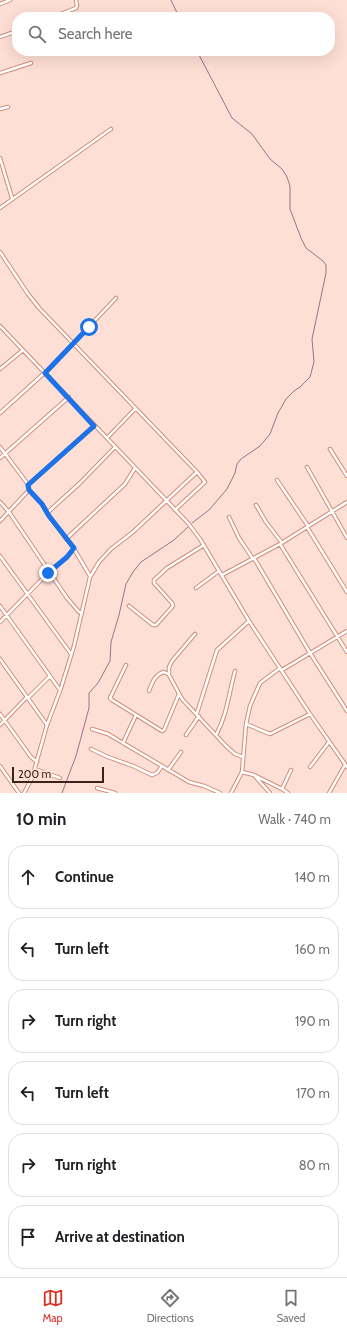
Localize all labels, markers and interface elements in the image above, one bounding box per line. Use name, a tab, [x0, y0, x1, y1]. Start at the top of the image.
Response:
search box	[12, 12, 335, 56]
icon: search	[26, 23, 48, 45]
text: Search here	[58, 25, 133, 43]
route start	[80, 318, 98, 336]
route end	[39, 564, 57, 582]
scale bar	[12, 765, 104, 784]
text: 200 m	[18, 767, 51, 781]
text: 10 min	[16, 809, 66, 829]
text: Walk · 740 m	[258, 811, 331, 827]
icon: ahead	[17, 866, 39, 888]
text: Continue	[55, 868, 114, 886]
text: 140 m	[295, 869, 330, 885]
icon: left	[17, 938, 39, 960]
text: Turn left	[55, 940, 109, 958]
text: 160 m	[295, 941, 330, 957]
icon: right	[17, 1010, 39, 1032]
text: Turn right	[55, 1012, 116, 1030]
text: 190 m	[295, 1013, 330, 1029]
icon: left	[17, 1082, 39, 1104]
text: Turn left	[55, 1084, 109, 1102]
text: 170 m	[296, 1085, 330, 1101]
icon: right	[17, 1154, 39, 1176]
text: Turn right	[55, 1156, 116, 1174]
text: 80 m	[299, 1157, 330, 1173]
icon: arrive	[17, 1226, 39, 1248]
text: Arrive at destination	[55, 1228, 185, 1246]
tab: Map	[42, 1287, 64, 1325]
tab: Directions	[147, 1287, 194, 1325]
tab: Saved	[277, 1287, 305, 1325]

